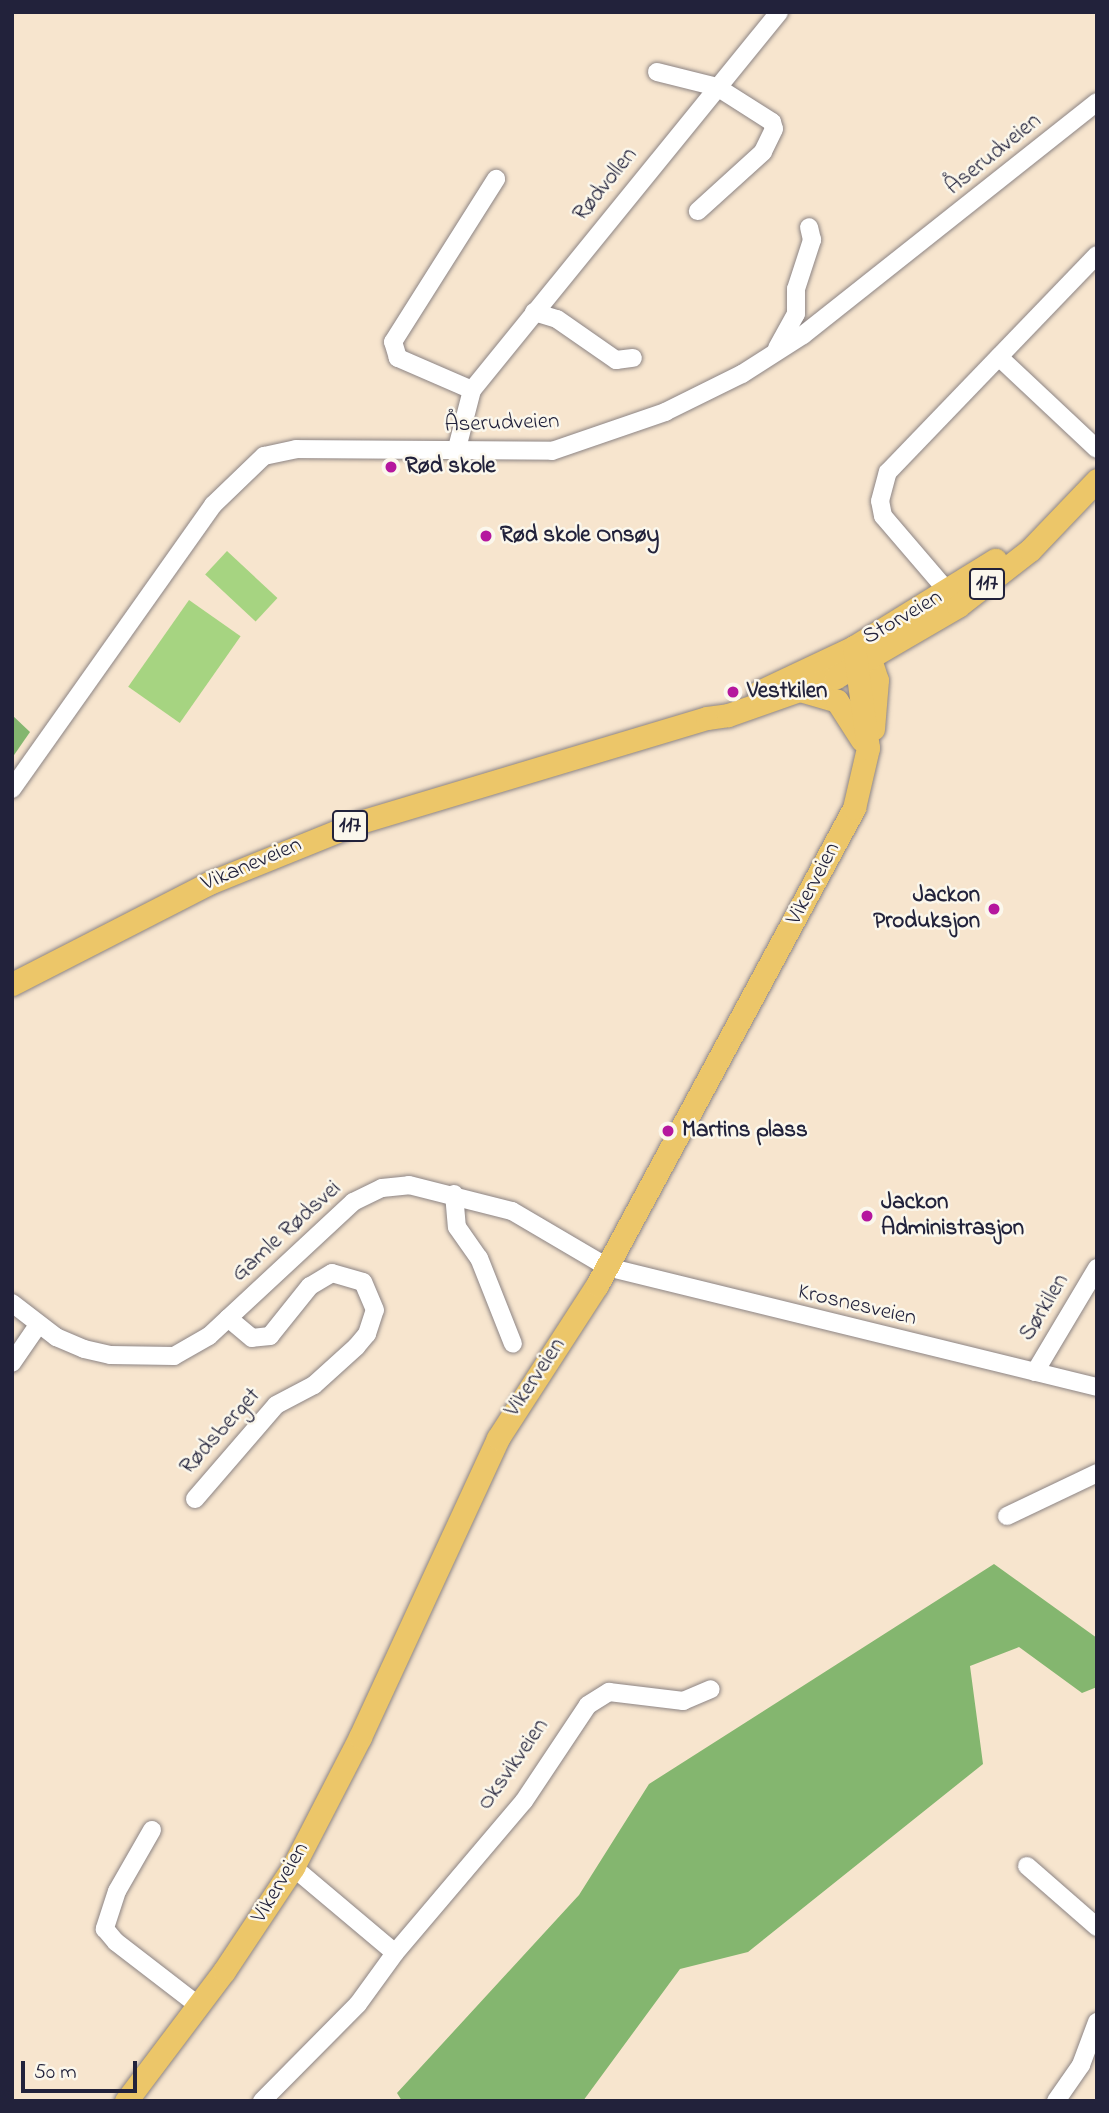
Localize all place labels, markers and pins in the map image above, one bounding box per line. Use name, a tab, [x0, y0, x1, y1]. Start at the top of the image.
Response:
place label: Rød skole	[405, 453, 496, 481]
marker: Rød skole	[383, 459, 399, 475]
place label: Rød skole Onsøy	[500, 522, 659, 550]
marker: Rød skole Onsøy	[478, 528, 494, 544]
place label: Vestkilen	[747, 678, 827, 706]
marker: Vestkilen	[725, 684, 741, 700]
place label: Jackon Produksjon	[873, 882, 980, 936]
marker: Jackon Produksjon	[986, 901, 1002, 917]
place label: Martins plass	[682, 1117, 808, 1145]
marker: Martins plass	[660, 1123, 676, 1139]
place label: Jackon Administrasjon	[881, 1189, 1024, 1243]
marker: Jackon Administrasjon	[859, 1208, 875, 1224]

